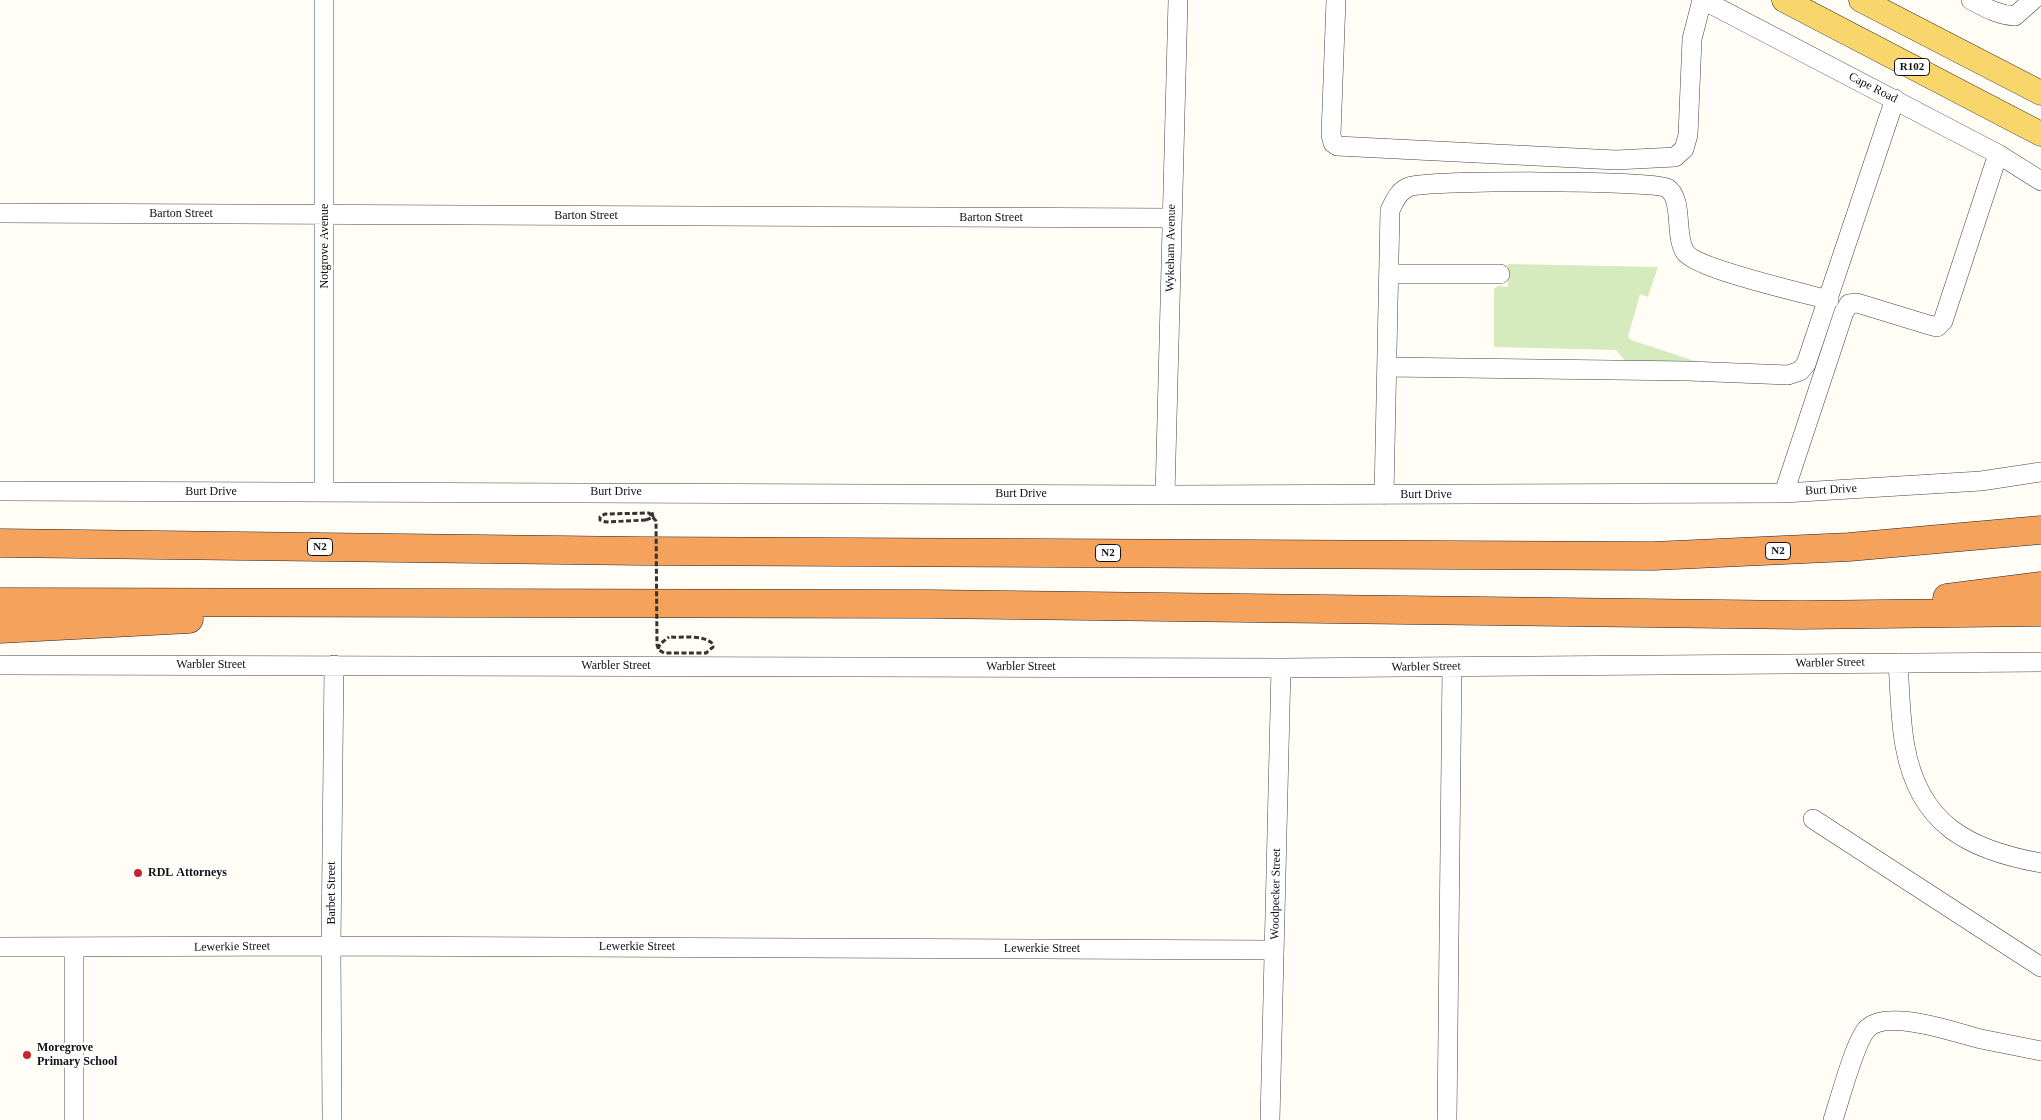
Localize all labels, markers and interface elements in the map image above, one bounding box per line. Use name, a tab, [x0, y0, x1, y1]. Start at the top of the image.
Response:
road number: R102	[1894, 58, 1930, 76]
street label: Cape Road	[1846, 70, 1900, 106]
street label: Notgrove Avenue	[318, 204, 332, 288]
street label: Wykeham Avenue	[1163, 204, 1179, 292]
street label: Barton Street	[149, 207, 213, 221]
street label: Barton Street	[554, 209, 618, 223]
street label: Barton Street	[959, 211, 1023, 225]
street label: Burt Drive	[1805, 481, 1857, 499]
street label: Burt Drive	[185, 485, 237, 499]
street label: Burt Drive	[590, 485, 642, 499]
street label: Burt Drive	[995, 487, 1047, 501]
street label: Burt Drive	[1400, 488, 1452, 502]
road number: N2	[308, 538, 332, 556]
road number: N2	[1766, 542, 1790, 560]
road number: N2	[1096, 544, 1120, 562]
street label: Warbler Street	[1795, 655, 1865, 671]
street label: Warbler Street	[176, 658, 246, 672]
street label: Warbler Street	[581, 659, 651, 673]
street label: Warbler Street	[1391, 659, 1461, 675]
street label: Warbler Street	[986, 660, 1056, 674]
street label: Woodpecker Street	[1268, 848, 1284, 940]
street label: Barbet Street	[325, 862, 339, 924]
place label: RDL Attorneys	[148, 866, 227, 880]
marker: RDL Attorneys	[132, 867, 144, 879]
street label: Lewerkie Street	[194, 939, 270, 955]
street label: Lewerkie Street	[599, 940, 675, 954]
street label: Lewerkie Street	[1004, 942, 1080, 956]
place label: Moregrove Primary School	[37, 1041, 117, 1069]
marker: Moregrove Primary School	[21, 1049, 33, 1061]

